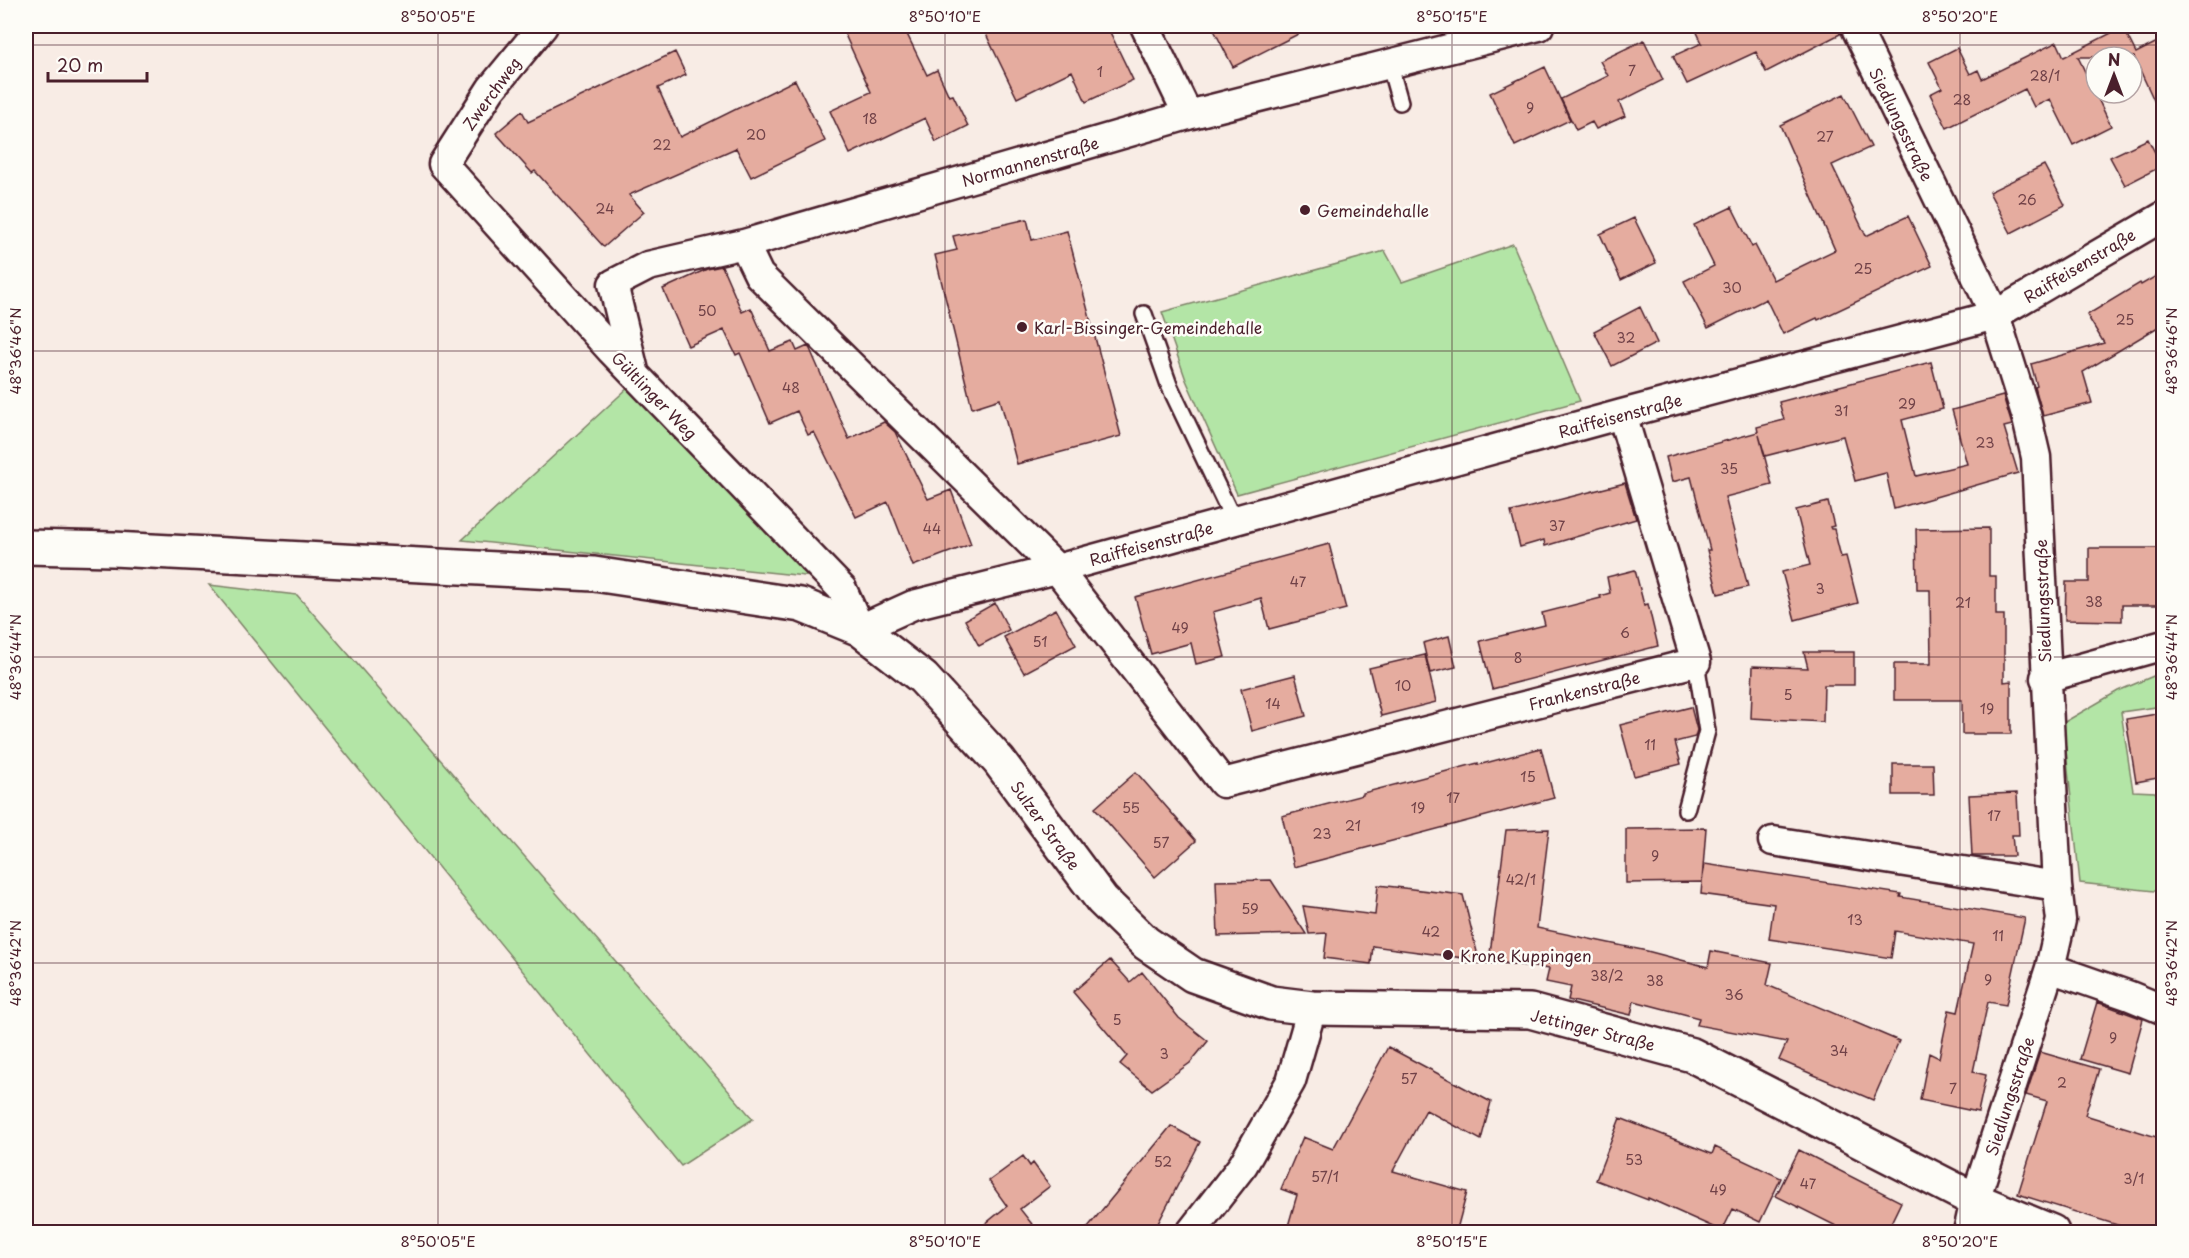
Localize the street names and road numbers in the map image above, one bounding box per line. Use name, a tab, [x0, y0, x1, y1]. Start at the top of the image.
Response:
street label: Zwerchweg	[456, 51, 526, 135]
street label: Siedlungsstraße	[1864, 63, 1940, 185]
street label: Normannenstraße	[959, 130, 1101, 192]
street label: Raiffeisenstraße	[2018, 222, 2140, 308]
street label: Gültlinger Weg	[607, 346, 703, 444]
street label: Raiffeisenstraße	[1556, 387, 1684, 443]
street label: Raiffeisenstraße	[1087, 515, 1215, 571]
street label: Siedlungsstraße	[2028, 539, 2056, 663]
street label: Frankenstraße	[1526, 665, 1642, 715]
street label: Sulzer Straße	[1005, 775, 1087, 875]
street label: Jettinger Straße	[1528, 1002, 1658, 1056]
street label: Siedlungsstraße	[1978, 1033, 2040, 1159]

